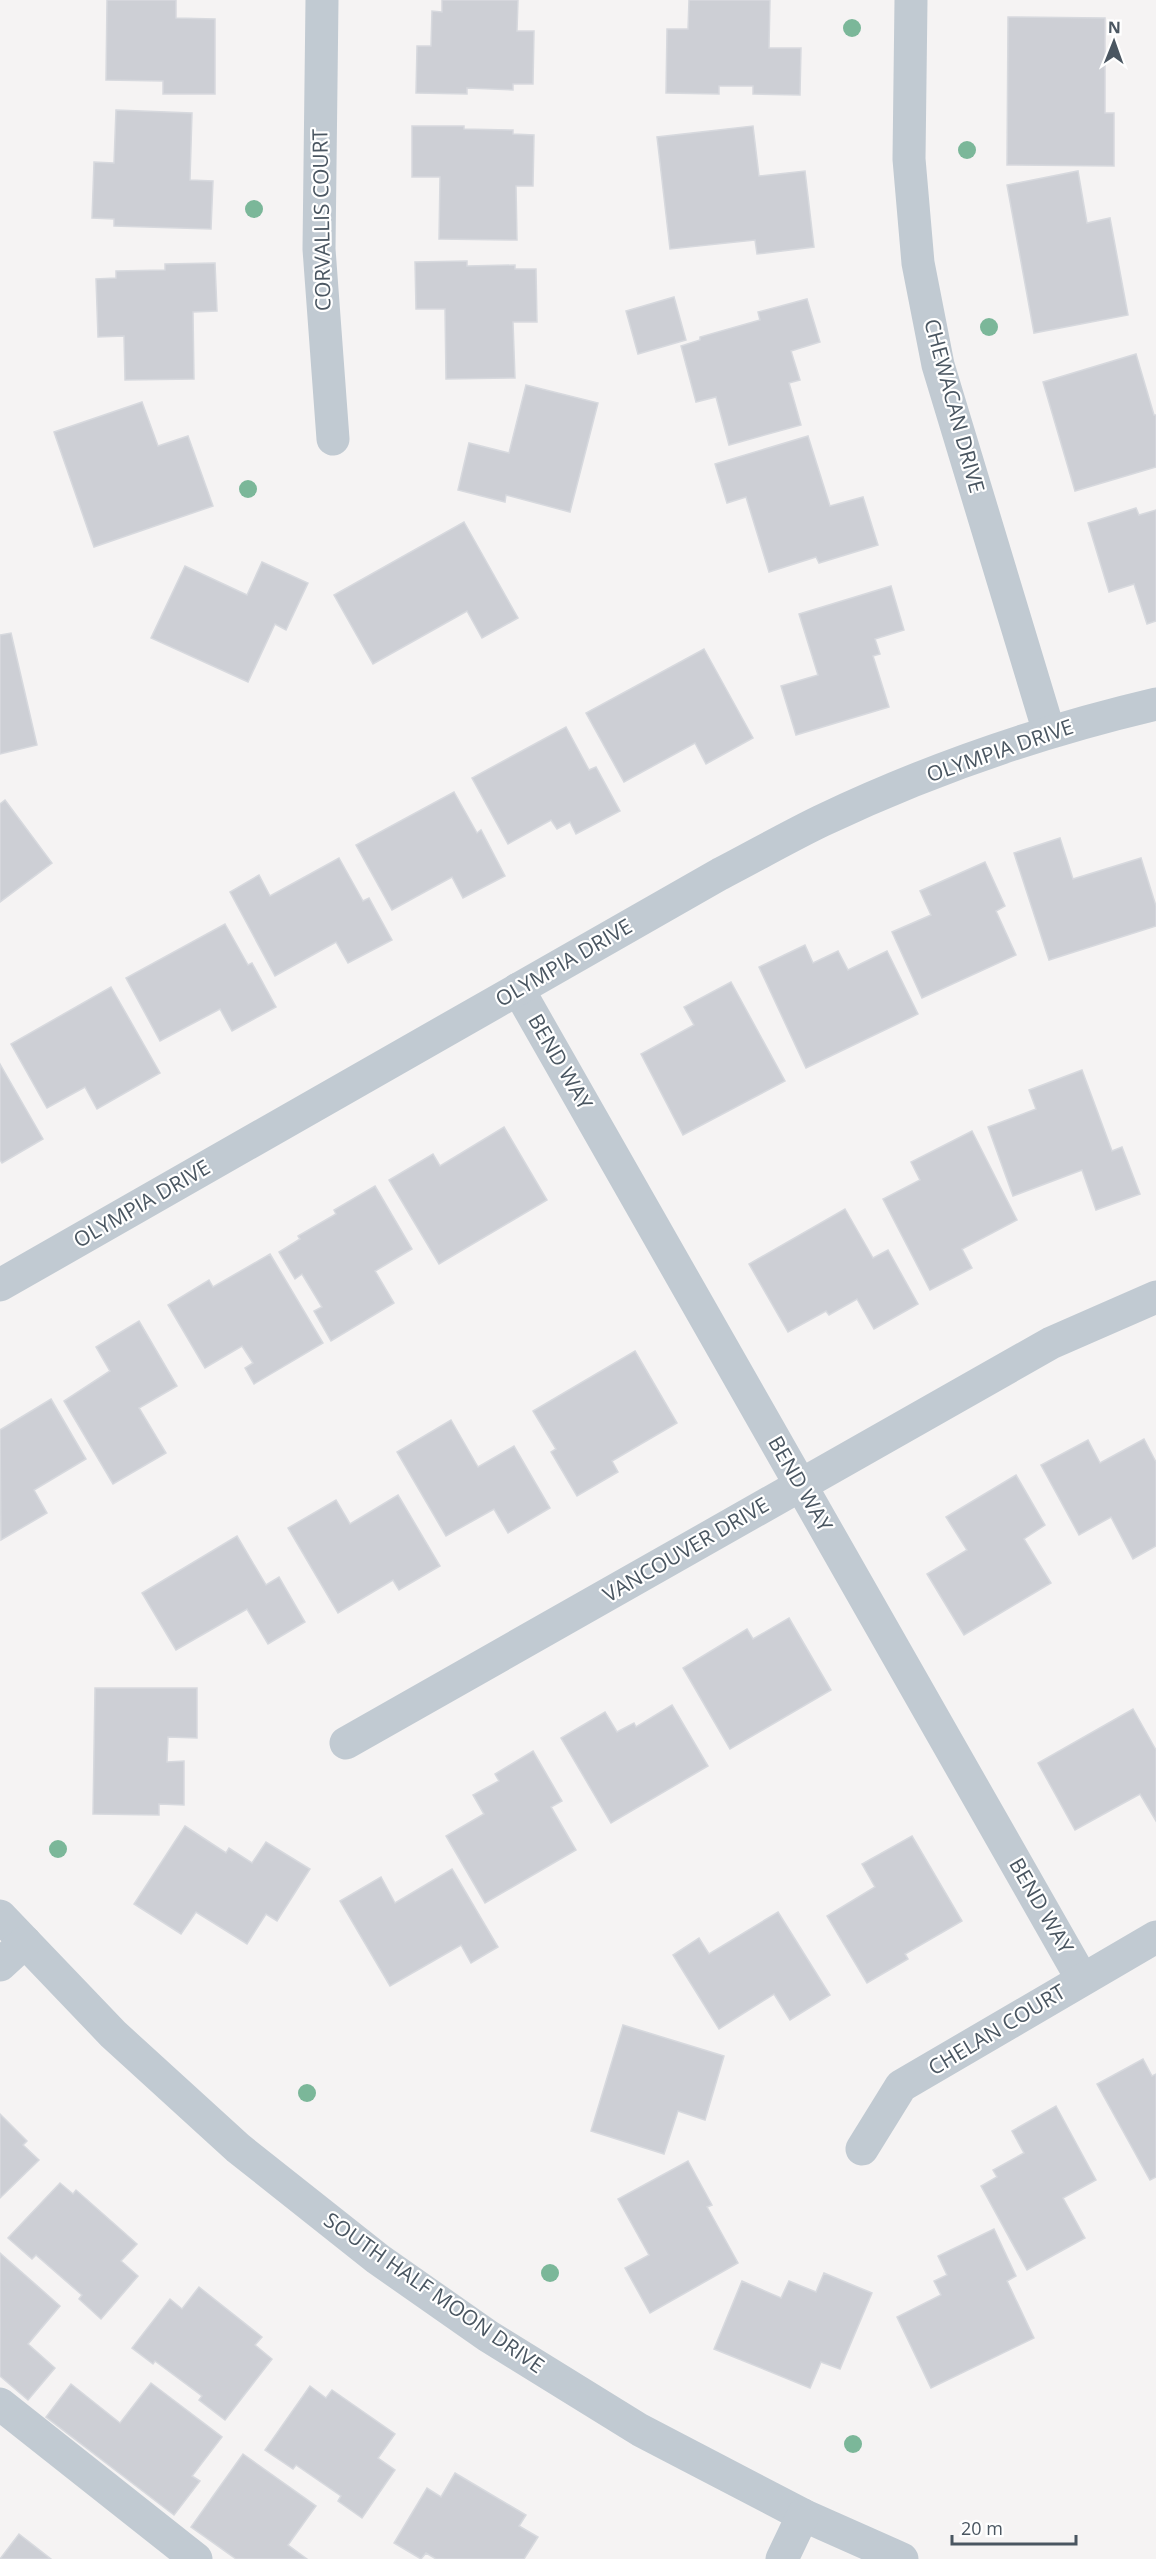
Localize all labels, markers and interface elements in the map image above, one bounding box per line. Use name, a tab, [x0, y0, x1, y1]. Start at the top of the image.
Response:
north arrow	[1084, 12, 1144, 72]
text: N	[1108, 16, 1121, 38]
street label: CORVALLIS COURT	[305, 128, 337, 311]
street label: CHEWACAN DRIVE	[918, 316, 992, 496]
street label: OLYMPIA DRIVE	[923, 712, 1077, 788]
street label: OLYMPIA DRIVE	[490, 912, 637, 1013]
street label: BEND WAY	[522, 1009, 600, 1115]
street label: OLYMPIA DRIVE	[68, 1153, 215, 1254]
street label: BEND WAY	[762, 1431, 840, 1537]
street label: VANCOUVER DRIVE	[597, 1490, 774, 1608]
street label: BEND WAY	[1003, 1853, 1081, 1959]
street label: CHELAN COURT	[923, 1977, 1071, 2081]
street label: SOUTH HALF MOON DRIVE	[319, 2205, 550, 2379]
scale bar	[952, 2508, 1076, 2546]
text: 20 m	[961, 2516, 1003, 2540]

